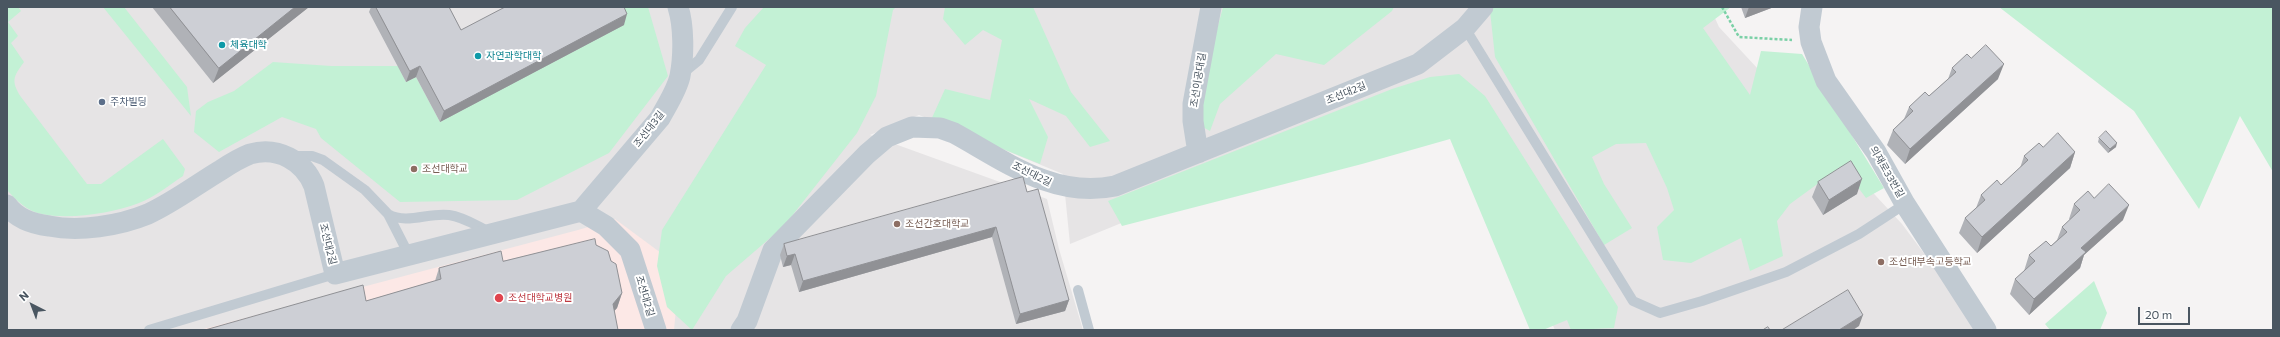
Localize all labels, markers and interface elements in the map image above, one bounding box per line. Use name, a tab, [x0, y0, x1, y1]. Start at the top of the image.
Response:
place label: 체육대학	[230, 39, 267, 51]
marker: 체육대학	[217, 40, 227, 50]
place label: 자연과학대학	[486, 50, 541, 62]
marker: 자연과학대학	[473, 51, 483, 61]
street label: 조선이공대길	[1188, 52, 1208, 108]
street label: 조선대2길	[1324, 80, 1368, 106]
place label: 주차빌딩	[110, 96, 147, 108]
marker: 주차빌딩	[97, 97, 107, 107]
street label: 조선대3길	[631, 109, 667, 149]
street label: 의재로33번길	[1867, 144, 1907, 200]
street label: 조선대2길	[1010, 159, 1054, 189]
place label: 조선대학교	[422, 163, 468, 175]
marker: 조선대학교	[409, 164, 419, 174]
place label: 조선간호대학교	[905, 218, 969, 230]
marker: 조선간호대학교	[892, 219, 902, 229]
street label: 조선대2길	[317, 222, 339, 266]
place label: 조선대부속고등학교	[1889, 256, 1972, 268]
marker: 조선대부속고등학교	[1876, 257, 1886, 267]
street label: 조선대2길	[633, 274, 657, 318]
north arrow	[12, 285, 52, 325]
text: N	[16, 288, 31, 303]
marker: 조선대학교병원	[493, 292, 505, 304]
place label: 조선대학교병원	[508, 292, 572, 304]
scale bar	[2140, 299, 2192, 325]
text: 20 m	[2145, 307, 2172, 321]

